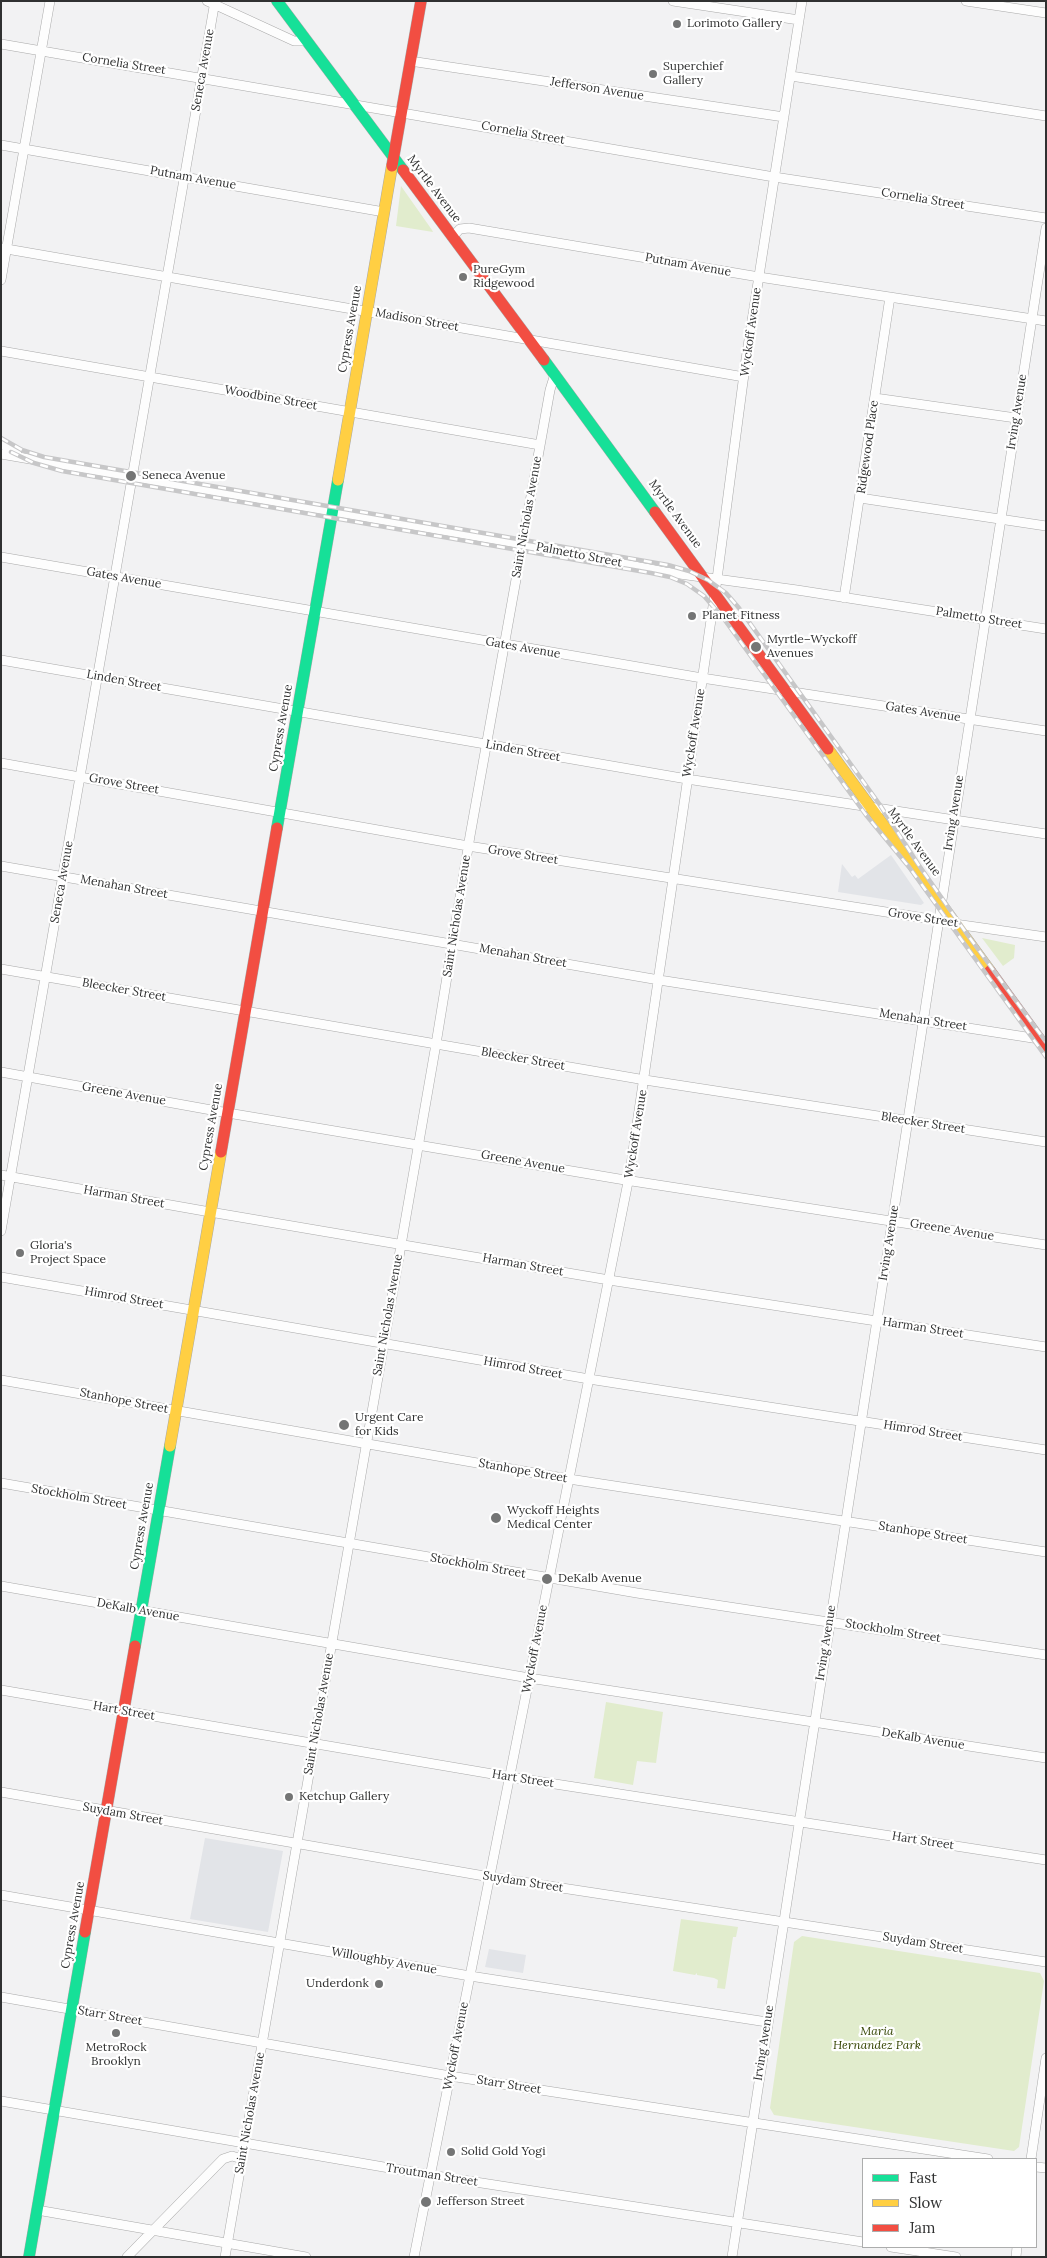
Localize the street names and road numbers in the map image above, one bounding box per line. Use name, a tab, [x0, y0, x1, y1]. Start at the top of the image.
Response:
street label: Seneca Avenue	[189, 28, 217, 112]
street label: Cornelia Street	[81, 50, 167, 78]
street label: Jefferson Avenue	[549, 75, 645, 103]
street label: Cornelia Street	[480, 119, 566, 147]
street label: Myrtle Avenue	[404, 152, 464, 226]
street label: Putnam Avenue	[149, 163, 237, 193]
street label: Cornelia Street	[880, 185, 966, 213]
street label: Putnam Avenue	[644, 250, 732, 280]
street label: Cypress Avenue	[335, 284, 365, 374]
street label: Wyckoff Avenue	[738, 287, 764, 377]
street label: Madison Street	[374, 306, 460, 334]
street label: Irving Avenue	[1004, 373, 1030, 451]
street label: Woodbine Street	[223, 383, 319, 413]
street label: Ridgewood Place	[854, 399, 882, 495]
street label: Saint Nicholas Avenue	[509, 455, 545, 579]
street label: Myrtle Avenue	[645, 477, 705, 551]
street label: Palmetto Street	[535, 540, 623, 570]
street label: Gates Avenue	[85, 564, 163, 592]
street label: Palmetto Street	[935, 604, 1023, 632]
street label: Gates Avenue	[484, 634, 562, 662]
street label: Linden Street	[85, 667, 163, 695]
street label: Cypress Avenue	[266, 683, 296, 773]
street label: Wyckoff Avenue	[680, 688, 708, 778]
street label: Gates Avenue	[884, 699, 962, 725]
street label: Linden Street	[484, 737, 562, 765]
street label: Grove Street	[88, 771, 160, 797]
street label: Irving Avenue	[941, 774, 967, 852]
street label: Myrtle Avenue	[884, 805, 944, 879]
street label: Seneca Avenue	[48, 840, 76, 924]
street label: Grove Street	[487, 842, 559, 868]
street label: Saint Nicholas Avenue	[440, 854, 474, 978]
street label: Menahan Street	[79, 872, 169, 902]
street label: Grove Street	[887, 905, 959, 931]
street label: Menahan Street	[478, 941, 568, 971]
street label: Bleecker Street	[81, 976, 167, 1004]
street label: Menahan Street	[878, 1006, 968, 1034]
street label: Bleecker Street	[480, 1045, 566, 1073]
street label: Greene Avenue	[81, 1080, 167, 1108]
street label: Cypress Avenue	[196, 1082, 226, 1172]
street label: Wyckoff Avenue	[622, 1089, 650, 1179]
street label: Bleecker Street	[880, 1109, 966, 1137]
street label: Greene Avenue	[480, 1148, 566, 1176]
street label: Harman Street	[82, 1183, 166, 1211]
street label: Irving Avenue	[876, 1204, 902, 1282]
street label: Greene Avenue	[909, 1216, 995, 1244]
street label: Harman Street	[481, 1251, 565, 1279]
street label: Saint Nicholas Avenue	[370, 1253, 406, 1377]
street label: Himrod Street	[83, 1284, 165, 1312]
street label: Harman Street	[881, 1314, 965, 1342]
street label: Himrod Street	[482, 1354, 564, 1382]
street label: Stanhope Street	[78, 1385, 170, 1417]
street label: Himrod Street	[882, 1418, 964, 1444]
street label: Stanhope Street	[477, 1456, 569, 1486]
street label: Cypress Avenue	[127, 1481, 157, 1571]
street label: Stockholm Street	[30, 1482, 128, 1512]
street label: Stanhope Street	[877, 1519, 969, 1547]
street label: Stockholm Street	[429, 1551, 527, 1581]
street label: DeKalb Avenue	[96, 1596, 180, 1624]
street label: Wyckoff Avenue	[519, 1604, 551, 1694]
street label: Irving Avenue	[813, 1604, 839, 1682]
street label: Stockholm Street	[844, 1616, 942, 1646]
street label: Saint Nicholas Avenue	[301, 1652, 337, 1776]
street label: Hart Street	[92, 1698, 156, 1724]
street label: DeKalb Avenue	[881, 1725, 965, 1753]
street label: Hart Street	[491, 1767, 555, 1791]
street label: Suydam Street	[82, 1800, 164, 1828]
street label: Hart Street	[891, 1829, 955, 1853]
street label: Suydam Street	[482, 1869, 564, 1895]
street label: Cypress Avenue	[58, 1880, 88, 1970]
street label: Suydam Street	[882, 1930, 964, 1956]
street label: Willoughby Avenue	[330, 1945, 438, 1977]
street label: Wyckoff Avenue	[440, 2001, 472, 2091]
street label: Starr Street	[77, 2003, 143, 2029]
street label: Irving Avenue	[751, 2004, 777, 2082]
street label: Saint Nicholas Avenue	[232, 2051, 268, 2175]
street label: Starr Street	[476, 2073, 542, 2097]
street label: Troutman Street	[385, 2161, 479, 2189]

